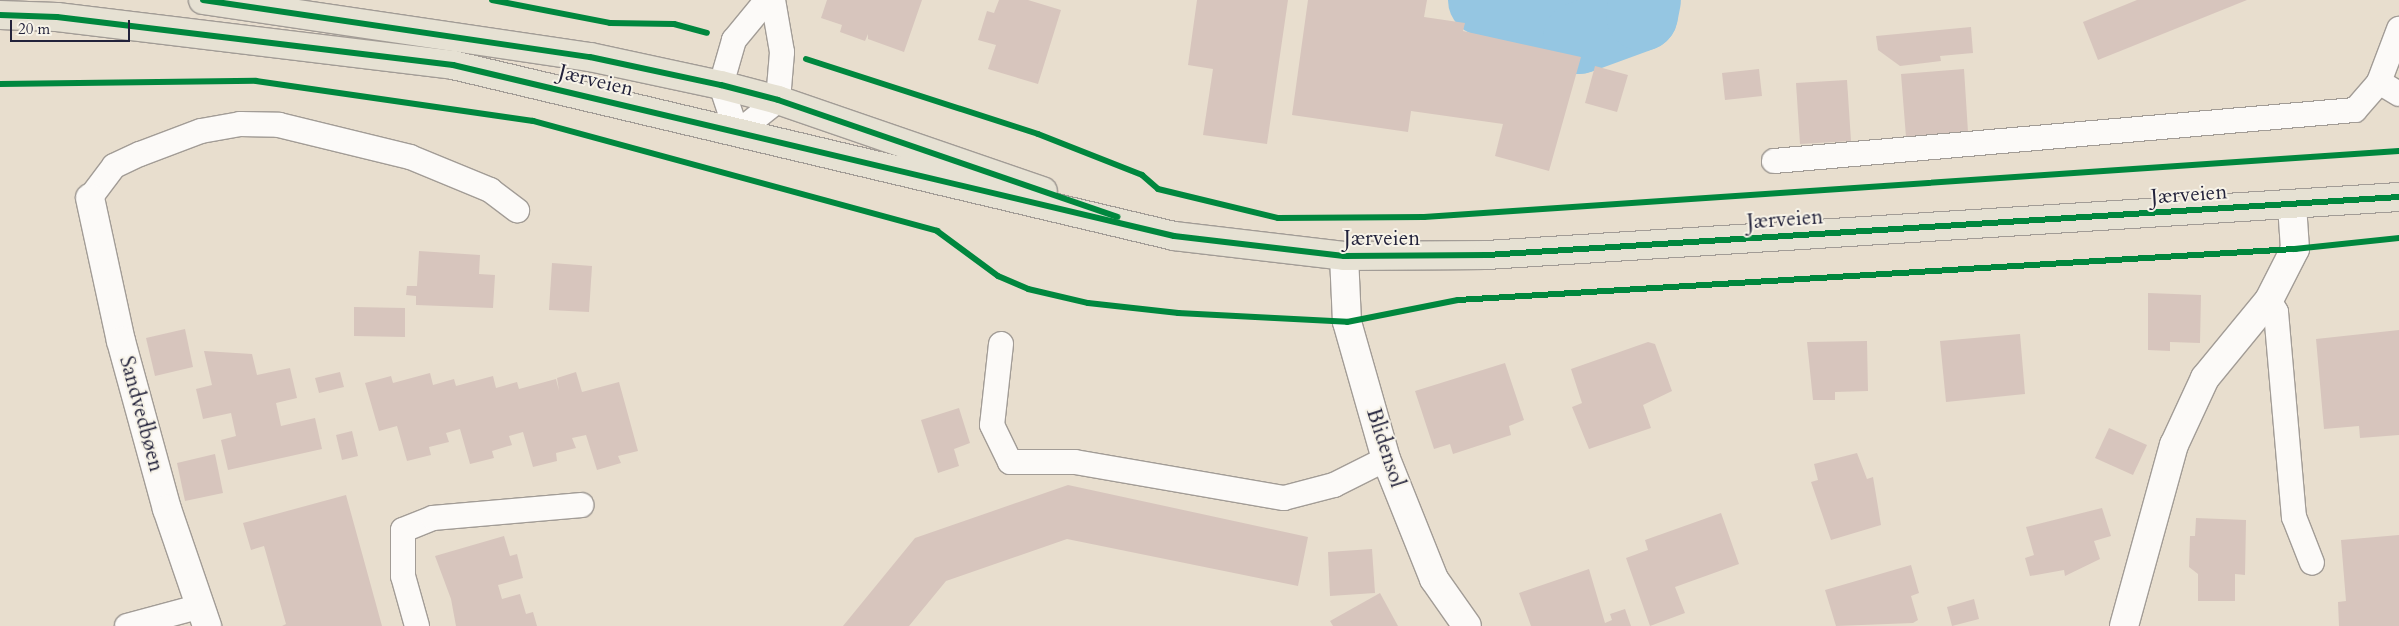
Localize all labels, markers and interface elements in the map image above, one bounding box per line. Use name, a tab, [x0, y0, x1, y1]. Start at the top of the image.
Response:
scale bar	[12, 10, 132, 42]
text: 20 m	[18, 19, 50, 39]
street label: Jærveien	[556, 60, 636, 102]
street label: Jærveien	[2150, 180, 2228, 210]
street label: Jærveien	[1746, 205, 1824, 235]
street label: Jærveien	[1344, 226, 1420, 252]
street label: Sandvedbøen	[113, 353, 169, 475]
street label: Blidensol	[1360, 405, 1410, 491]

